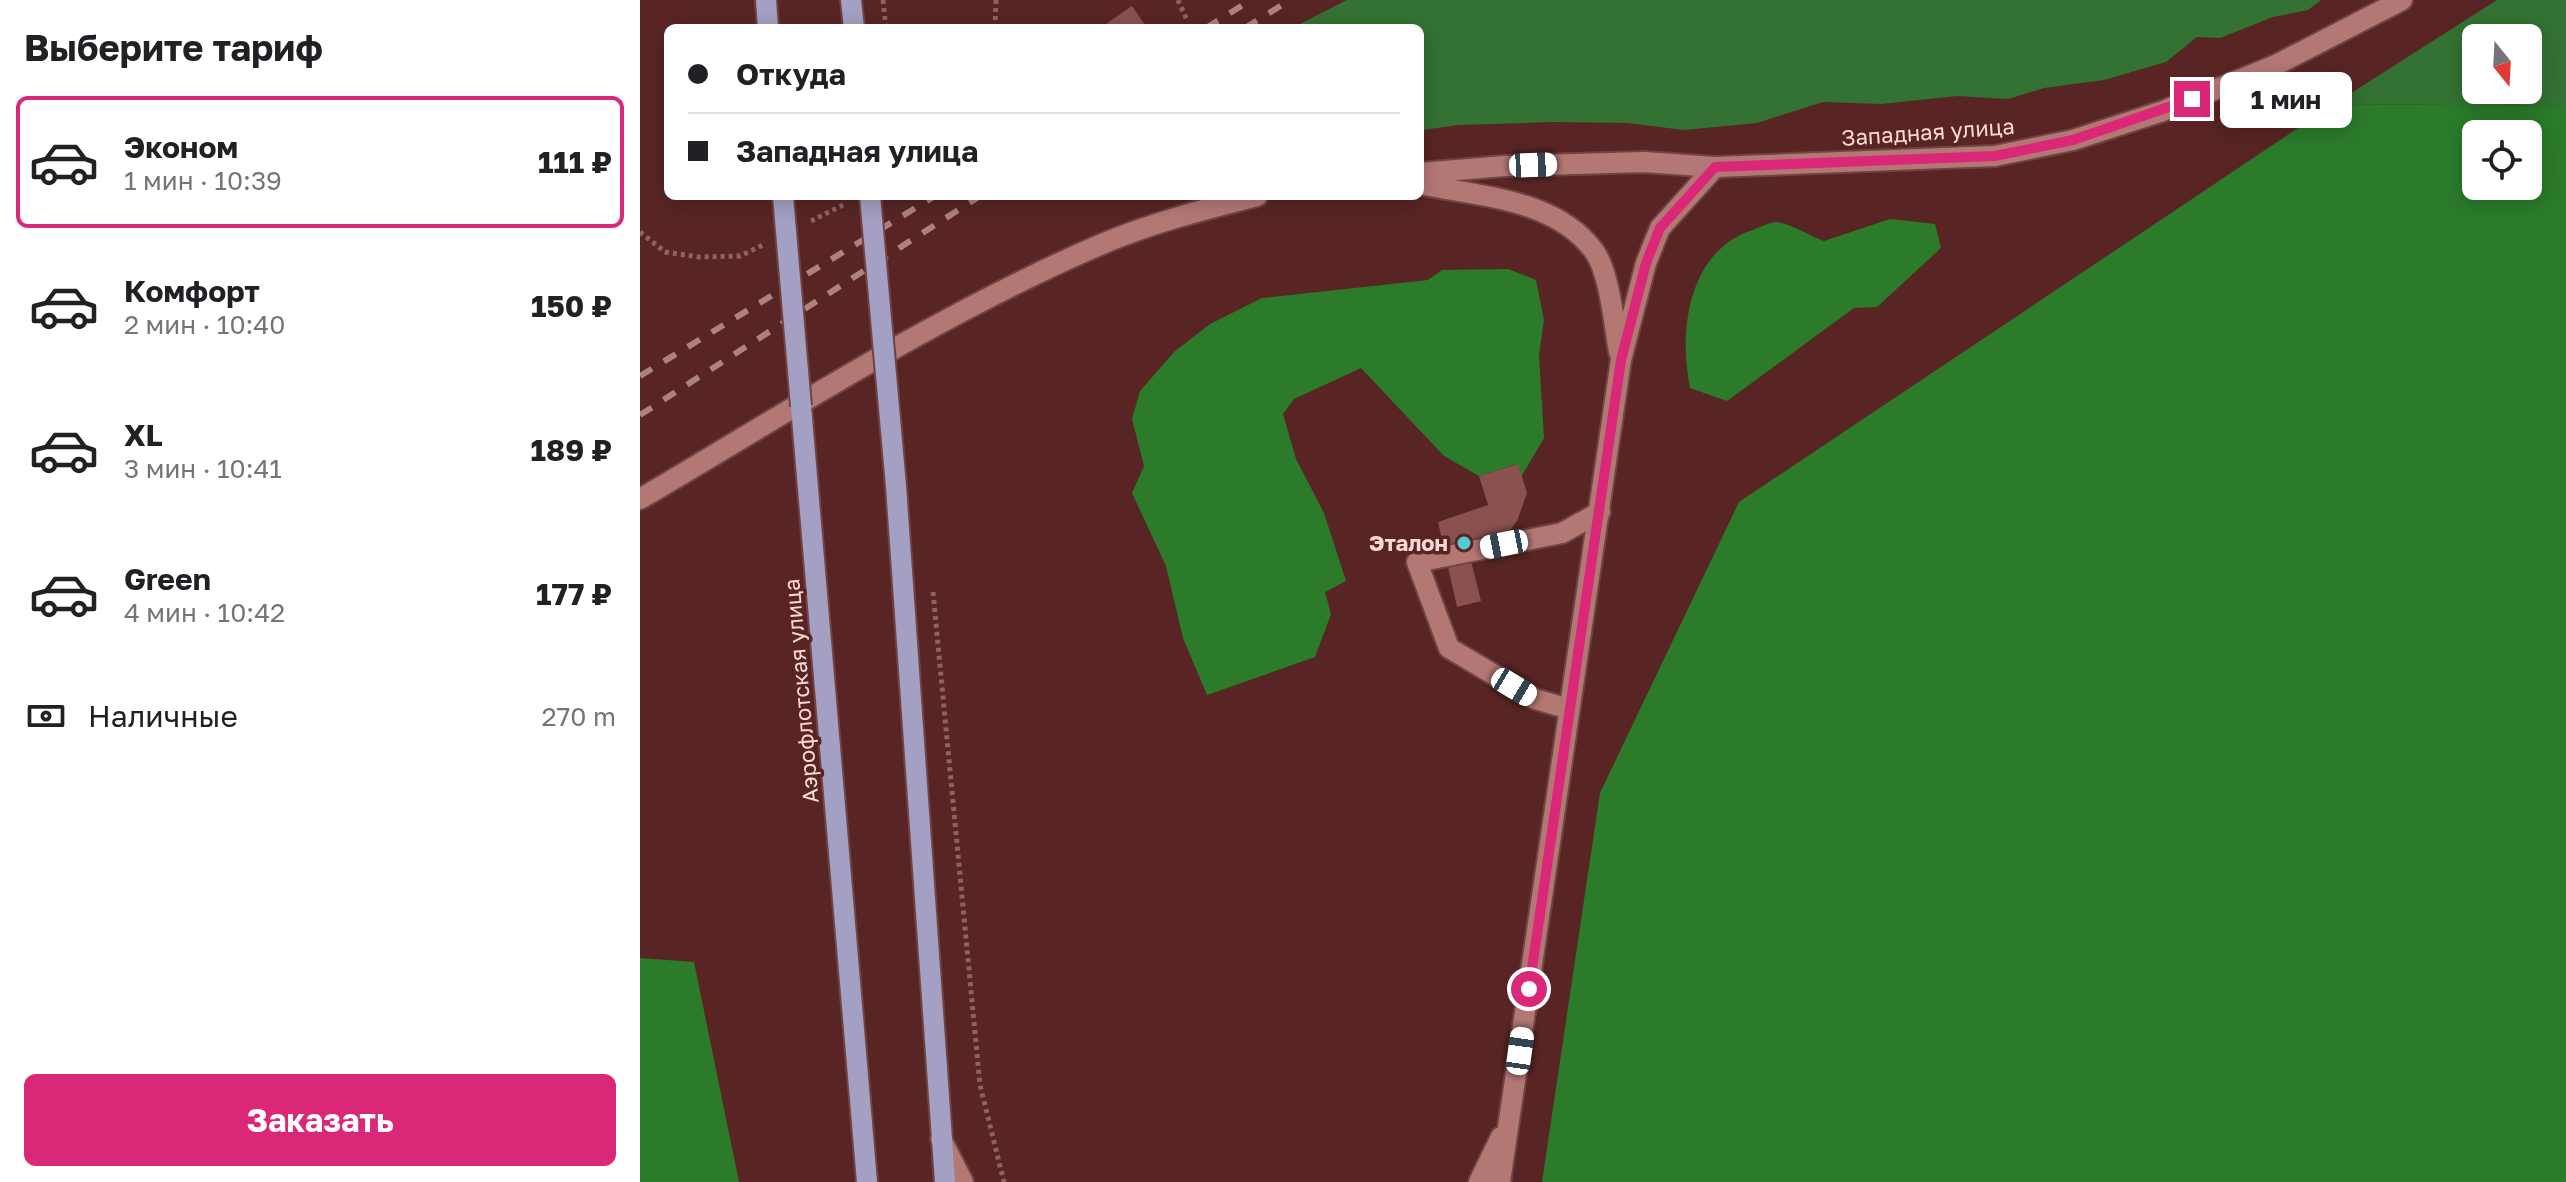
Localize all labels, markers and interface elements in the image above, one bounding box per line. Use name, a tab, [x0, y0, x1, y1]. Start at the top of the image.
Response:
north arrow	[2462, 24, 2542, 104]
map controls	[2462, 24, 2542, 200]
text: Выберите тариф	[24, 26, 323, 69]
text: Откуда	[736, 56, 846, 92]
callout: 1 мин	[2220, 71, 2352, 127]
route end	[2174, 81, 2210, 117]
text: 1 мин	[2251, 84, 2321, 115]
street label: Западная улица	[1840, 112, 2016, 151]
button: locate	[2462, 120, 2542, 200]
icon: car	[28, 126, 100, 198]
text: Эконом	[124, 129, 238, 165]
text: Западная улица	[736, 133, 978, 169]
text: 111 ₽	[538, 144, 612, 180]
car	[1509, 152, 1557, 178]
text: 1 мин · 10:39	[124, 165, 282, 196]
icon: car	[28, 270, 100, 342]
text: Комфорт	[124, 273, 260, 309]
text: 150 ₽	[531, 288, 612, 324]
text: 2 мин · 10:40	[124, 309, 285, 340]
icon: car	[28, 414, 100, 486]
text: XL	[124, 417, 163, 453]
text: 189 ₽	[531, 432, 612, 468]
text: 3 мин · 10:41	[124, 453, 282, 484]
car	[1478, 528, 1530, 560]
place label: Эталон	[1369, 529, 1448, 556]
marker: Эталон	[1455, 534, 1473, 552]
icon: car	[28, 558, 100, 630]
text: Green	[124, 561, 211, 597]
text: 177 ₽	[536, 576, 612, 612]
street label: Аэрофлотская улица	[777, 578, 824, 804]
text: 4 мин · 10:42	[124, 597, 285, 628]
car	[1487, 664, 1541, 710]
icon: cash	[24, 694, 68, 738]
text: Наличные	[88, 698, 238, 734]
text: 270 m	[542, 701, 616, 732]
route start	[1511, 971, 1547, 1007]
car	[1505, 1026, 1535, 1076]
button: Заказать	[24, 1074, 616, 1166]

